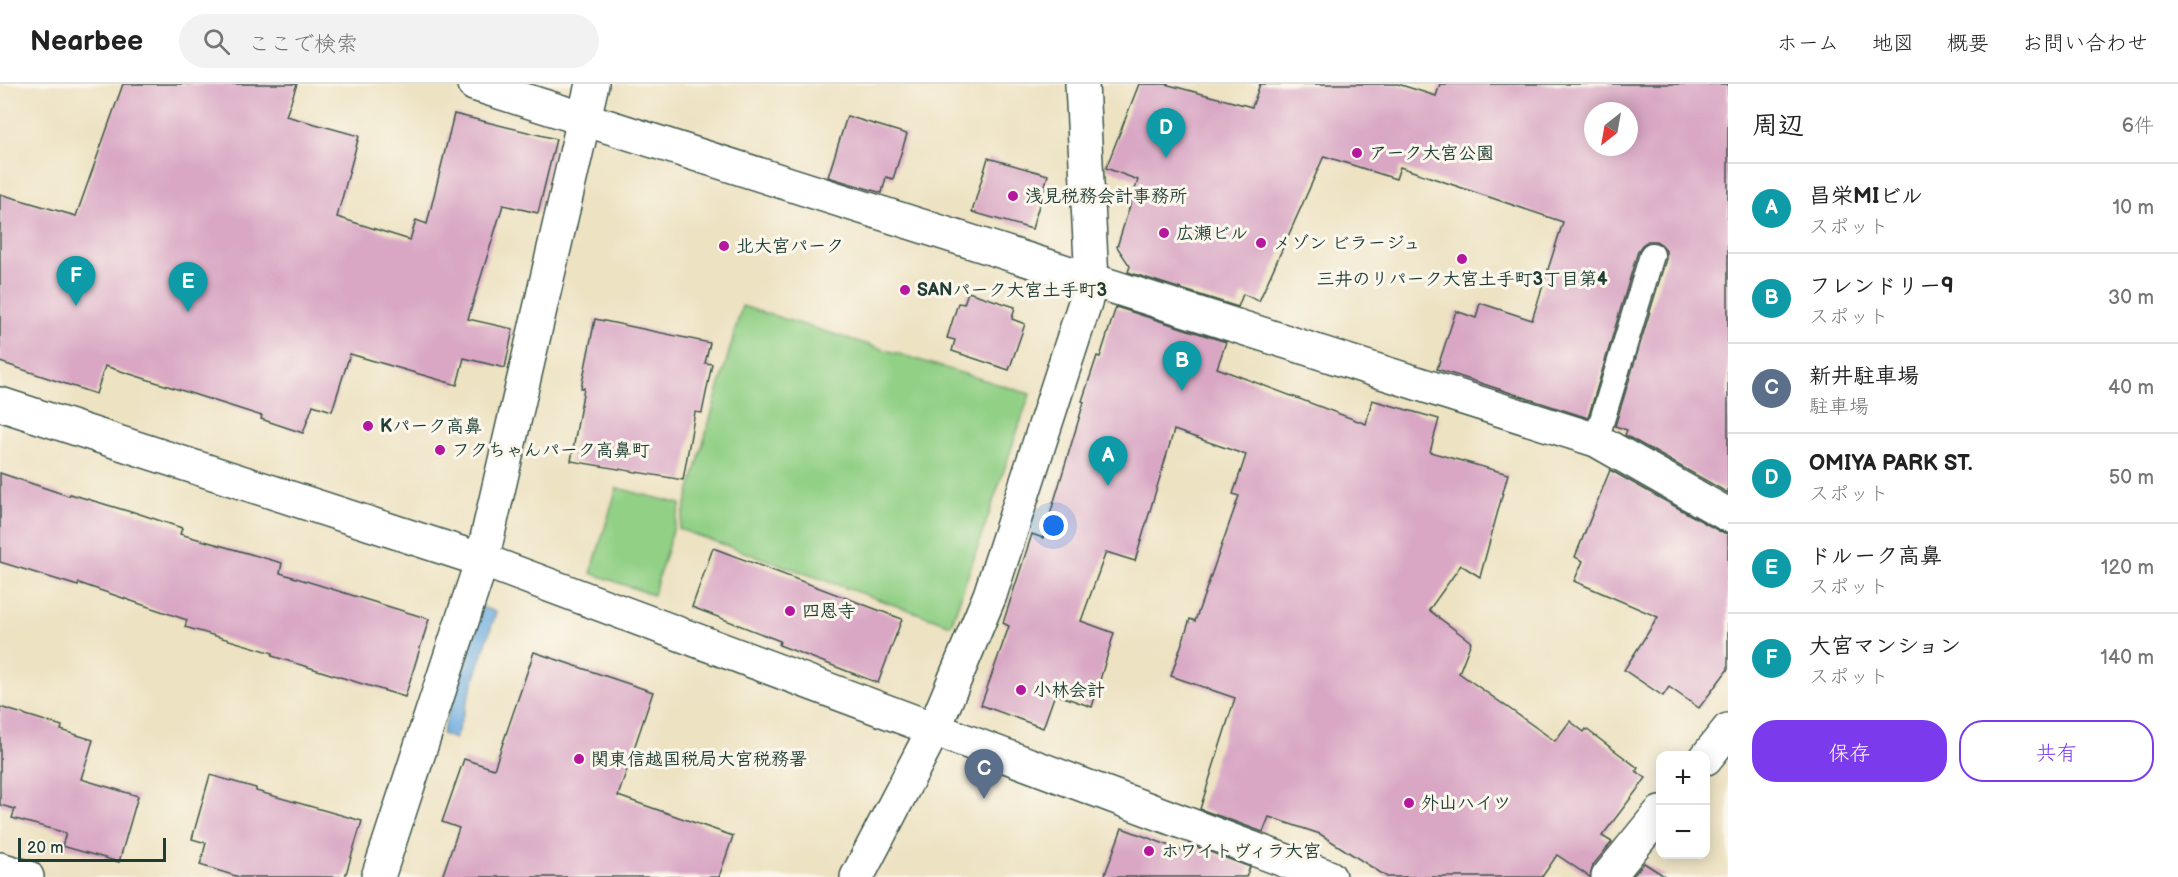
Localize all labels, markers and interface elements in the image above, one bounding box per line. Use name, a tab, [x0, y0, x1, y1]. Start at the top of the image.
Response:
search box	[179, 14, 599, 68]
text: Nearbee	[30, 25, 143, 58]
icon: search	[200, 25, 233, 58]
text: ここで検索	[248, 31, 358, 58]
text: ホーム	[1777, 31, 1839, 56]
text: 地図	[1872, 31, 1914, 56]
text: 概要	[1947, 31, 1989, 56]
text: お問い合わせ	[2022, 31, 2148, 56]
north arrow	[1584, 102, 1638, 156]
pin: D	[1146, 109, 1186, 158]
text: 周辺	[1752, 111, 1804, 142]
text: 6件	[2122, 114, 2154, 138]
place label: アーク大宮公園	[1369, 143, 1494, 164]
marker: アーク大宮公園	[1350, 146, 1364, 160]
text: 昌栄MIビル	[1809, 183, 1923, 210]
place label: 浅見税務会計事務所	[1025, 186, 1187, 207]
marker: 浅見税務会計事務所	[1006, 189, 1020, 203]
text: A	[1765, 196, 1778, 220]
text: 10 m	[2113, 196, 2154, 220]
text: スポット	[1809, 215, 1889, 239]
place label: 広瀬ビル	[1176, 223, 1248, 244]
marker: 広瀬ビル	[1157, 226, 1171, 240]
place label: メゾン ビラージュ	[1273, 233, 1421, 254]
place label: 北大宮パーク	[736, 236, 844, 257]
marker: メゾン ビラージュ	[1254, 236, 1268, 250]
marker: 北大宮パーク	[717, 239, 731, 253]
marker: 三井のリパーク大宮土手町3丁目第4	[1455, 252, 1469, 266]
pin: F	[56, 256, 96, 306]
pin: E	[168, 262, 207, 312]
place label: 三井のリパーク大宮土手町3丁目第4	[1316, 269, 1608, 290]
text: フレンドリー9	[1809, 273, 1954, 300]
place label: SANパーク大宮土手町3	[917, 280, 1107, 301]
marker: SANパーク大宮土手町3	[898, 283, 912, 297]
text: B	[1764, 286, 1779, 310]
text: 30 m	[2108, 286, 2154, 310]
text: スポット	[1809, 305, 1889, 329]
pin: B	[1162, 342, 1202, 391]
text: 新井駐車場	[1809, 363, 1919, 390]
text: C	[1764, 376, 1779, 400]
text: 40 m	[2108, 376, 2154, 400]
text: 駐車場	[1809, 395, 1869, 419]
place label: Kパーク高鼻	[380, 416, 482, 437]
marker: Kパーク高鼻	[361, 419, 375, 433]
pin: A	[1088, 436, 1128, 486]
place label: フクちゃんパーク高鼻町	[452, 440, 650, 461]
marker: フクちゃんパーク高鼻町	[433, 443, 447, 457]
text: OMIYA PARK ST.	[1809, 450, 1972, 477]
text: D	[1765, 466, 1778, 490]
text: 50 m	[2109, 466, 2154, 490]
text: スポット	[1809, 482, 1889, 506]
your location	[1039, 511, 1068, 540]
text: ドルーク高鼻	[1809, 543, 1942, 570]
text: E	[1765, 556, 1778, 580]
text: 120 m	[2101, 556, 2154, 580]
text: スポット	[1809, 575, 1889, 599]
place label: 四恩寺	[802, 601, 856, 622]
marker: 四恩寺	[783, 604, 797, 618]
text: 大宮マンション	[1809, 633, 1961, 660]
text: F	[1765, 646, 1778, 670]
text: 140 m	[2100, 646, 2154, 670]
text: スポット	[1809, 665, 1889, 689]
place label: 小林会計	[1033, 680, 1105, 701]
marker: 小林会計	[1014, 683, 1028, 697]
button: 保存	[1752, 720, 1947, 782]
button: 共有	[1959, 720, 2154, 782]
place label: 関東信越国税局大宮税務署	[591, 749, 807, 770]
pin: C	[964, 750, 1004, 799]
map controls	[1656, 751, 1710, 859]
button: +	[1656, 751, 1710, 805]
marker: 関東信越国税局大宮税務署	[572, 752, 586, 766]
place label: 外山ハイツ	[1421, 793, 1511, 814]
marker: 外山ハイツ	[1402, 796, 1416, 810]
button: −	[1656, 805, 1710, 859]
scale bar	[18, 835, 166, 862]
text: 20 m	[27, 839, 63, 858]
place label: ホワイトヴィラ大宮	[1161, 841, 1321, 862]
marker: ホワイトヴィラ大宮	[1142, 844, 1156, 858]

